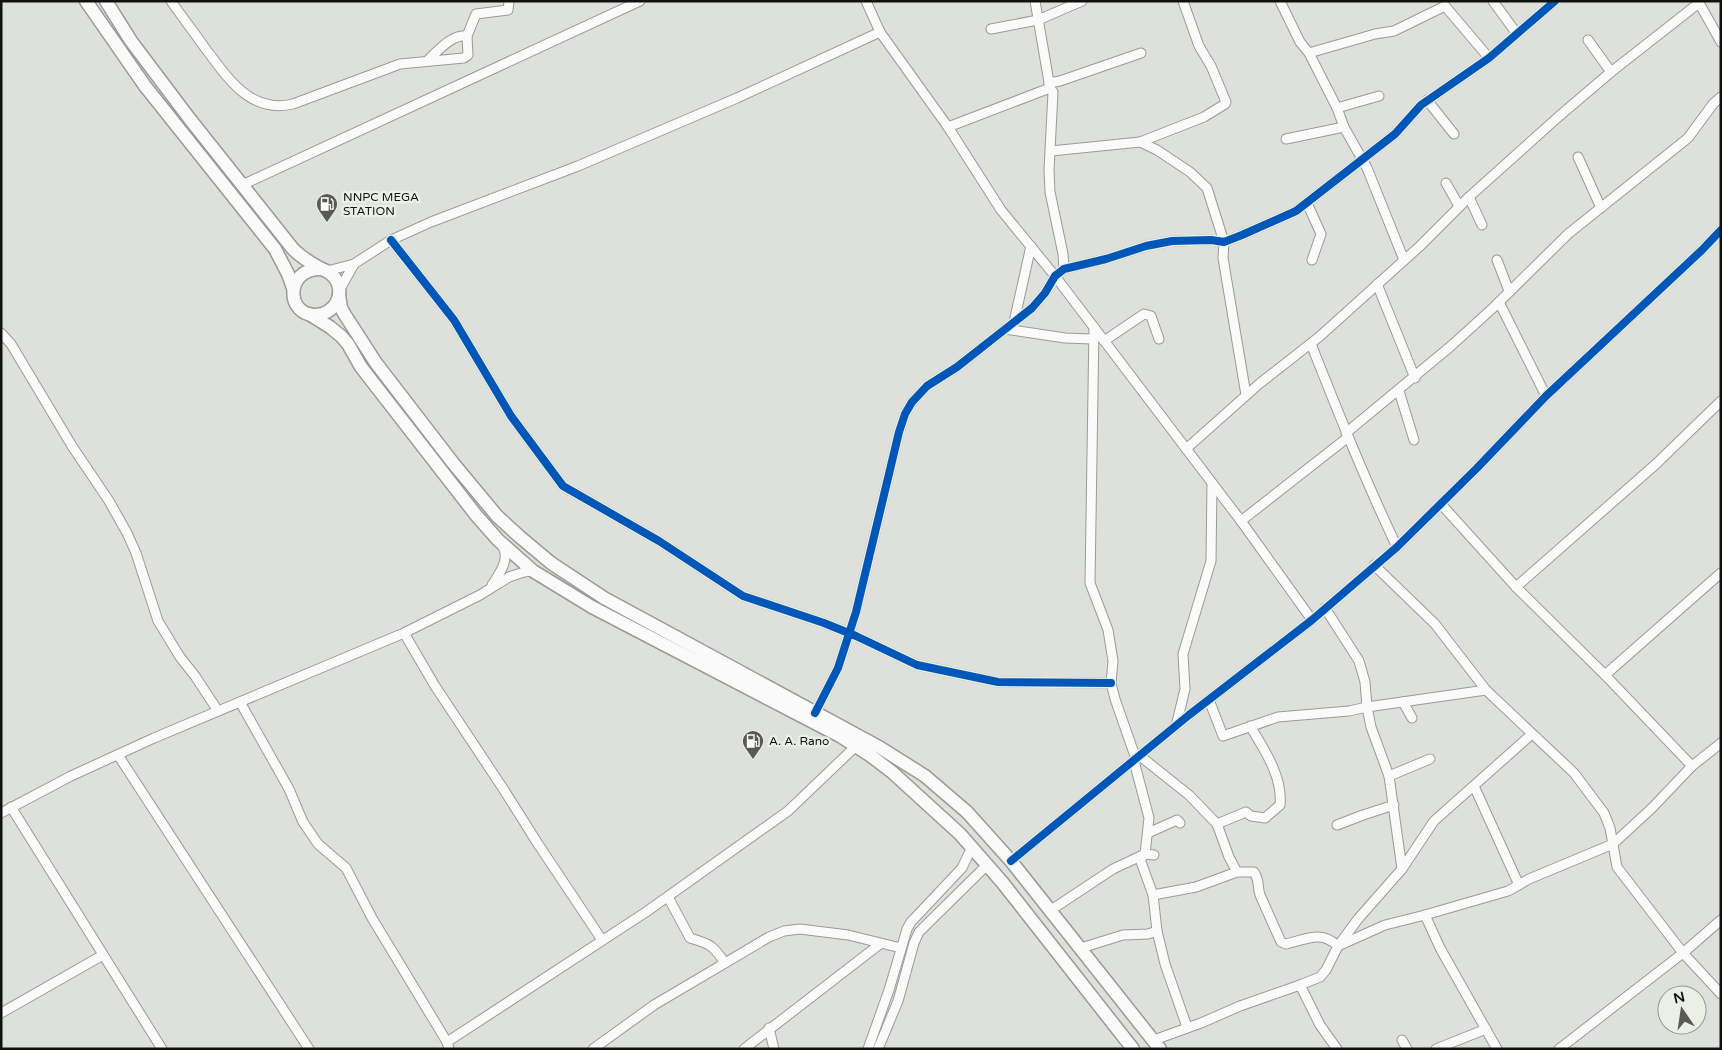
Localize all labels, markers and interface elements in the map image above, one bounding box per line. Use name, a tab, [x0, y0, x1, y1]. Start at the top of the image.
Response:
place label: NNPC MEGA STATION	[343, 190, 419, 218]
fuel station icon: NNPC MEGA STATION	[315, 192, 339, 223]
fuel station icon: A. A. Rano	[741, 729, 765, 760]
place label: A. A. Rano	[769, 734, 829, 748]
north arrow	[1657, 985, 1707, 1035]
text: N	[1672, 988, 1687, 1007]

